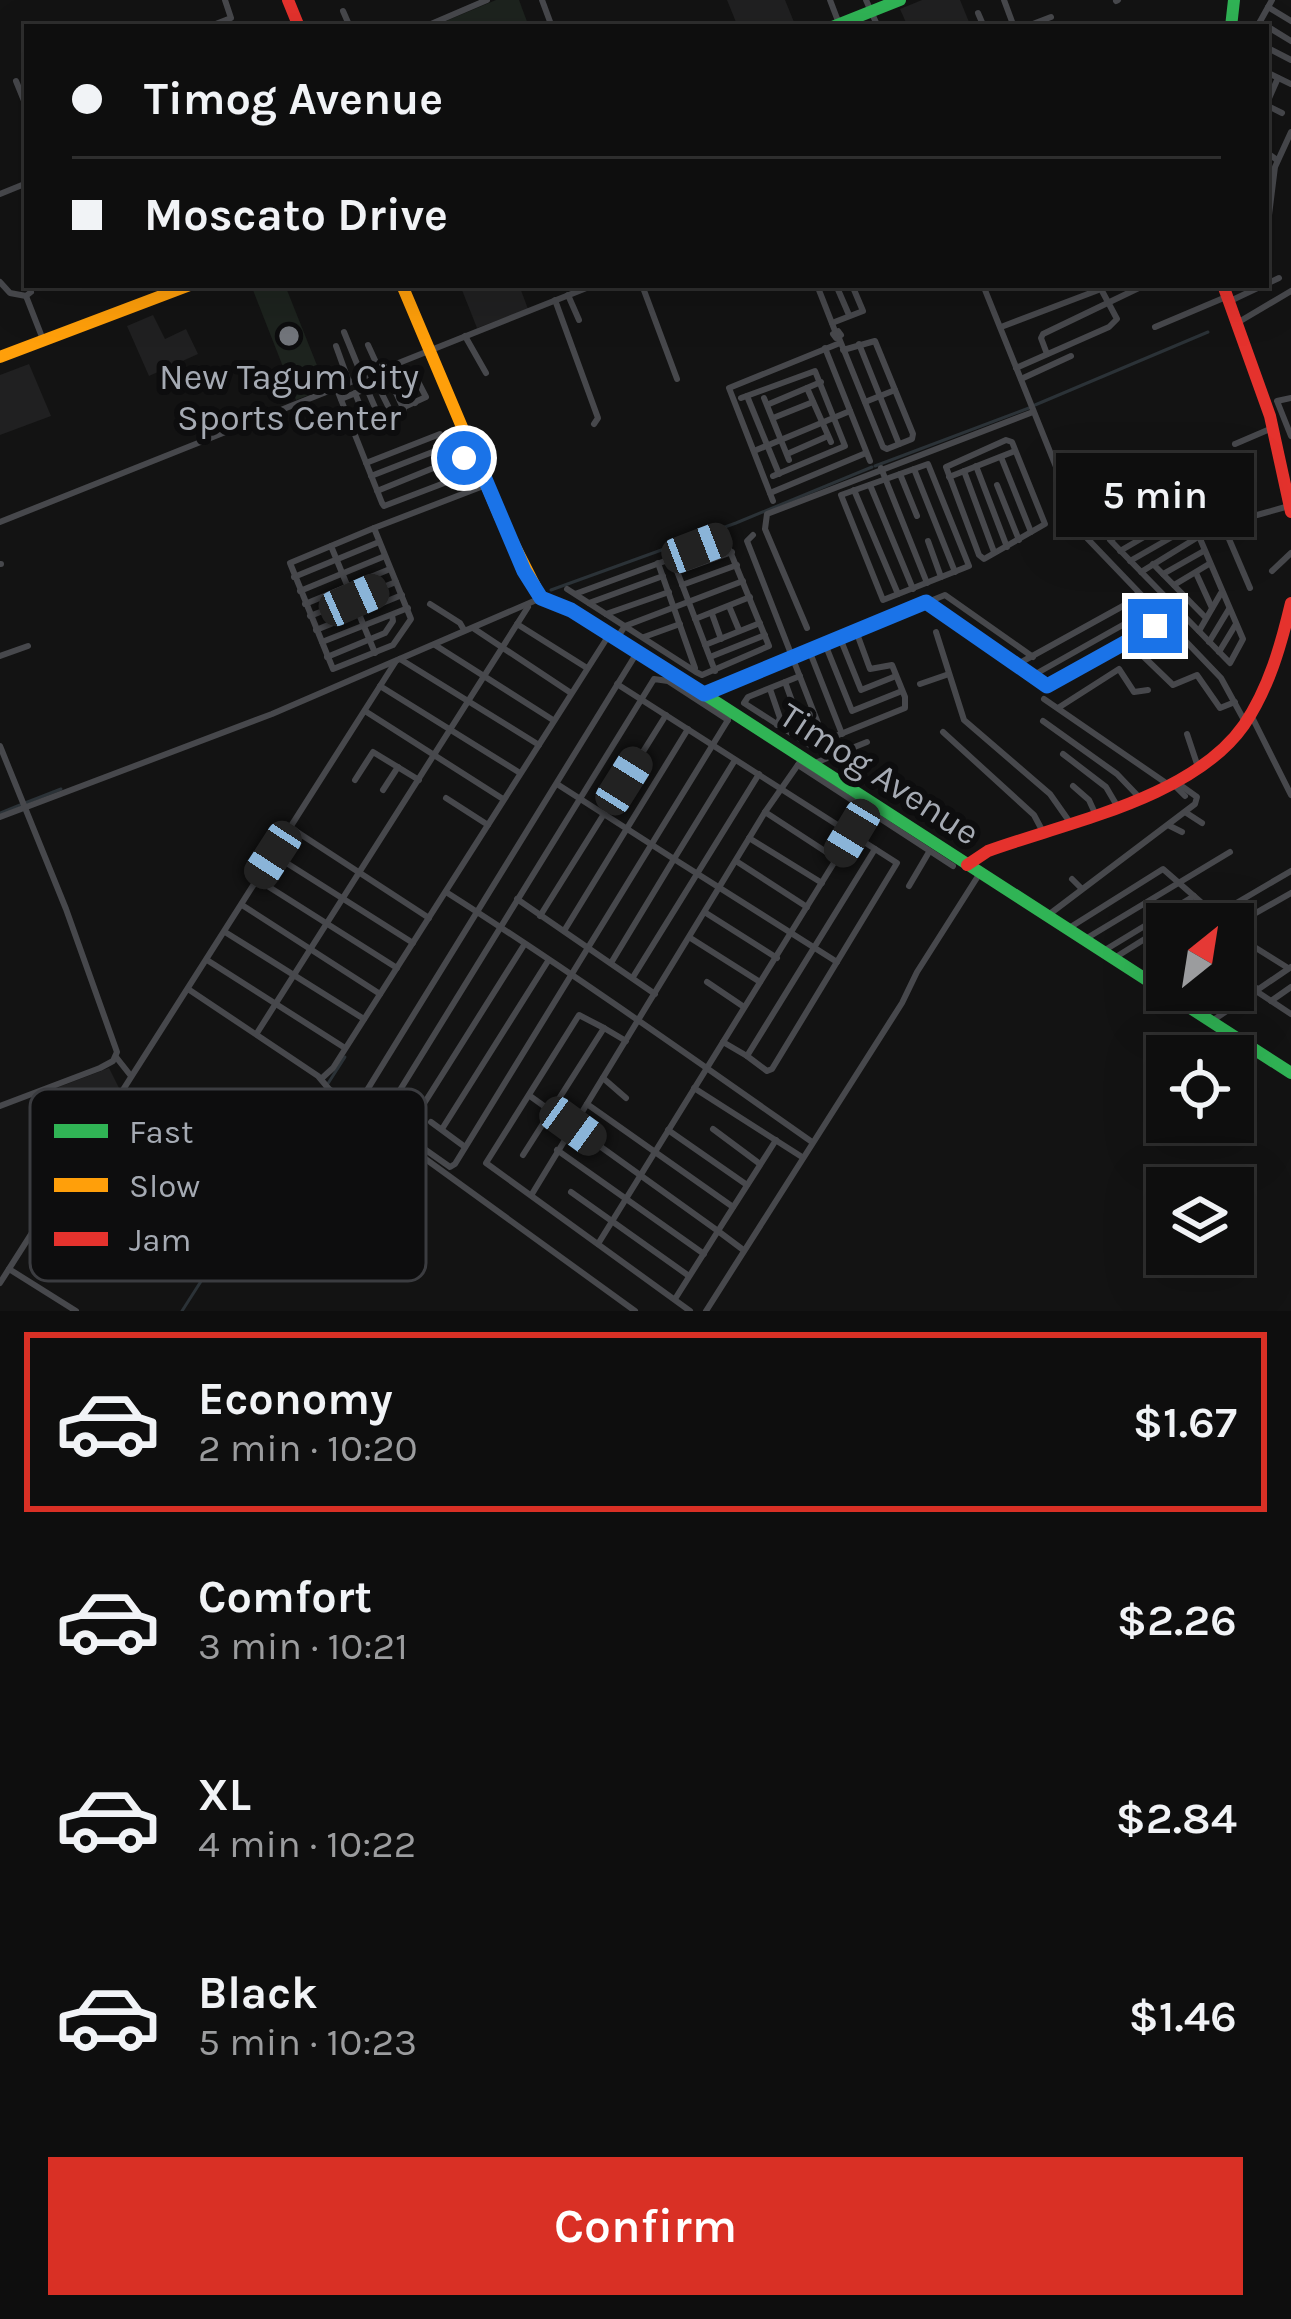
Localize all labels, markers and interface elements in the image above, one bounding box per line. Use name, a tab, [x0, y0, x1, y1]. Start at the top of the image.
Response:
text: Timog Avenue	[144, 73, 443, 125]
text: Moscato Drive	[144, 189, 448, 241]
marker: New Tagum City Sports Center	[276, 323, 302, 349]
place label: New Tagum City Sports Center	[159, 356, 419, 439]
route start	[437, 431, 491, 485]
callout: 5 min	[1056, 452, 1254, 536]
text: 5 min	[1102, 472, 1208, 518]
car	[657, 518, 737, 578]
car	[314, 569, 394, 631]
route end	[1128, 599, 1182, 653]
street label: Timog Avenue	[772, 694, 987, 854]
car	[590, 741, 658, 821]
car	[818, 793, 886, 873]
car	[238, 815, 308, 895]
north arrow	[1146, 903, 1254, 1011]
map controls	[1146, 903, 1254, 1275]
button: locate	[1146, 1035, 1254, 1143]
legend	[30, 1089, 426, 1281]
car	[533, 1090, 613, 1162]
text: Fast	[129, 1113, 193, 1151]
text: Slow	[129, 1167, 200, 1205]
button: layers	[1146, 1167, 1254, 1275]
text: Jam	[129, 1221, 191, 1259]
icon: car	[54, 1368, 162, 1476]
text: Economy	[198, 1373, 393, 1425]
text: $1.67	[1133, 1396, 1237, 1448]
text: 2 min · 10:20	[198, 1425, 418, 1471]
icon: car	[54, 1566, 162, 1674]
text: Comfort	[198, 1571, 372, 1623]
text: $2.26	[1117, 1594, 1237, 1646]
text: 3 min · 10:21	[198, 1623, 408, 1669]
icon: car	[54, 1764, 162, 1872]
text: XL	[198, 1769, 251, 1821]
text: $2.84	[1116, 1792, 1237, 1844]
text: 4 min · 10:22	[198, 1821, 416, 1867]
icon: car	[54, 1962, 162, 2070]
text: Black	[198, 1967, 318, 2019]
text: $1.46	[1129, 1990, 1237, 2042]
text: 5 min · 10:23	[198, 2019, 417, 2065]
button: Confirm	[48, 2157, 1243, 2295]

